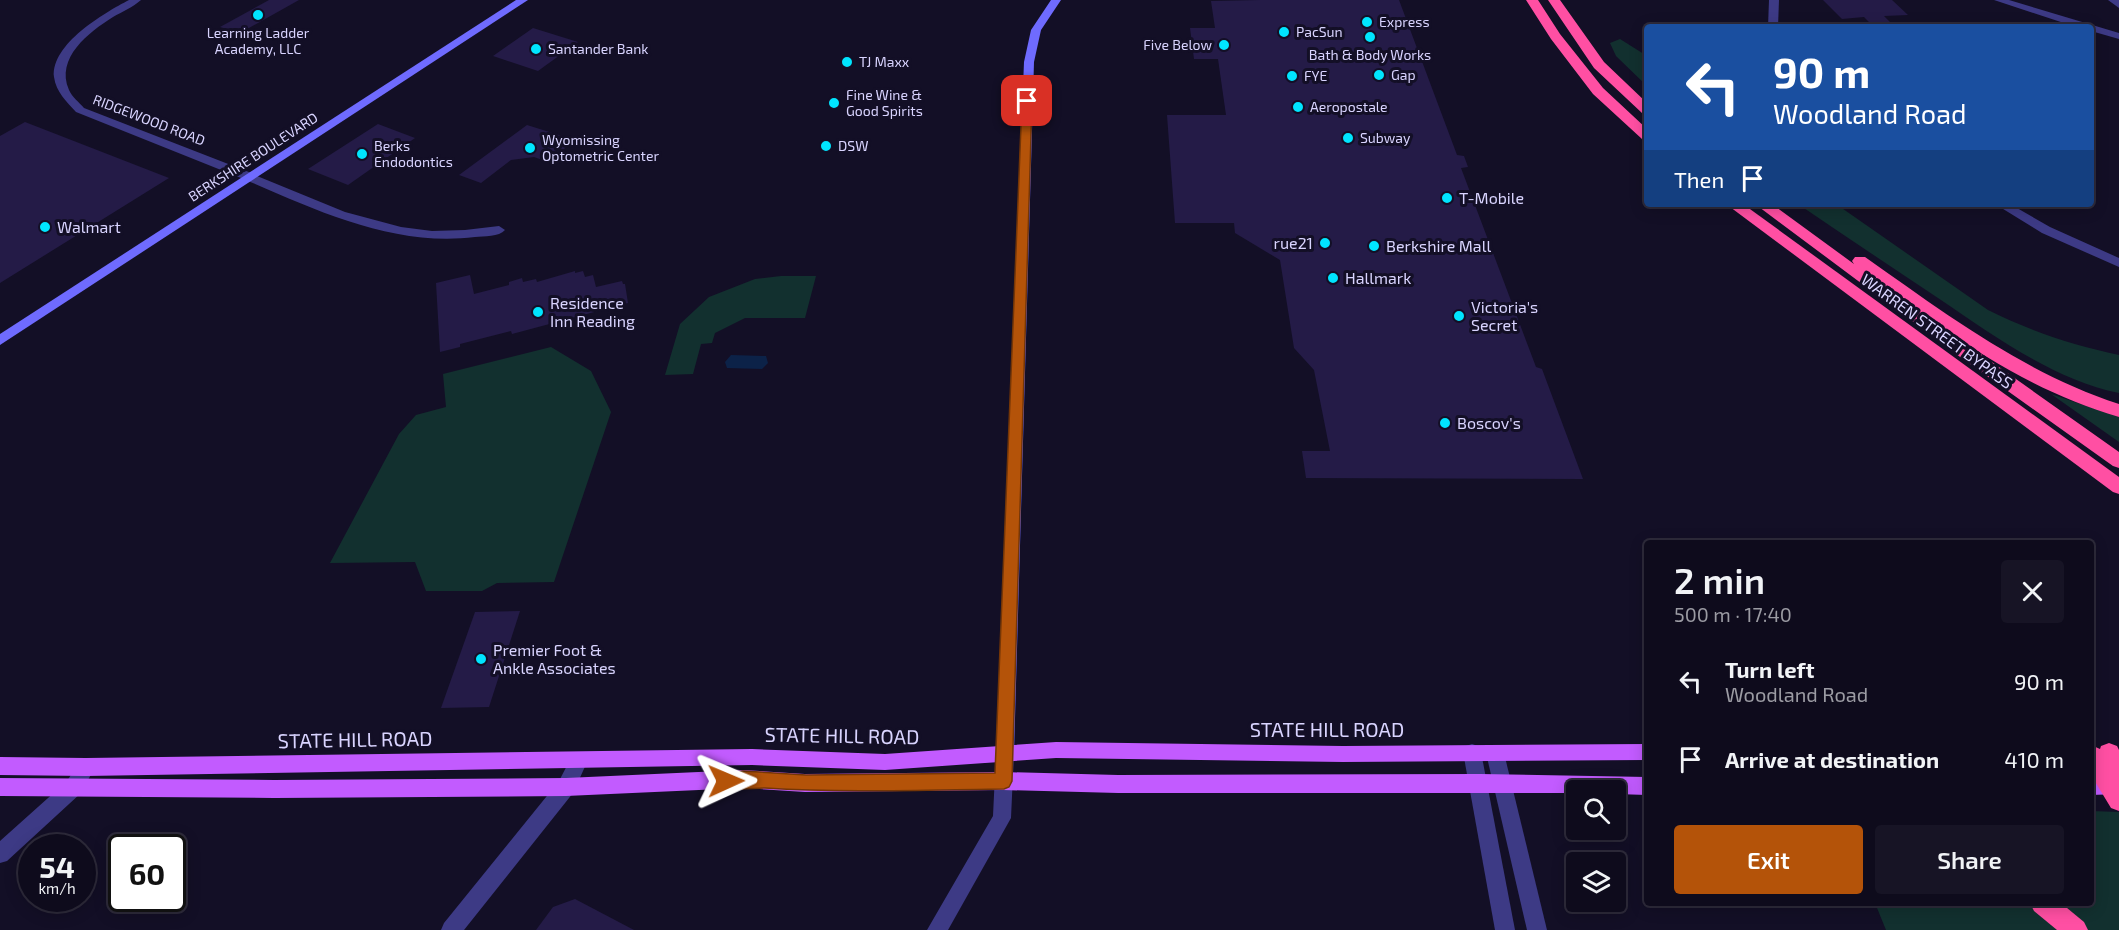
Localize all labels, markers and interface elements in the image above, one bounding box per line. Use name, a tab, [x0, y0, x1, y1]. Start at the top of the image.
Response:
marker: Learning Ladder Academy, LLC	[251, 8, 265, 22]
place label: Express	[1379, 13, 1430, 30]
marker: Express	[1360, 15, 1374, 29]
place label: PacSun	[1296, 23, 1343, 40]
place label: Learning Ladder Academy, LLC	[207, 24, 310, 57]
marker: PacSun	[1277, 25, 1291, 39]
marker: Bath & Body Works	[1363, 30, 1377, 44]
place label: Five Below	[1143, 36, 1212, 53]
marker: Five Below	[1217, 38, 1231, 52]
place label: Santander Bank	[548, 40, 648, 57]
marker: Santander Bank	[529, 42, 543, 56]
place label: Bath & Body Works	[1309, 46, 1431, 63]
text: 90 m	[1773, 46, 1870, 96]
icon: left	[1674, 48, 1752, 126]
place label: TJ Maxx	[859, 53, 910, 70]
marker: TJ Maxx	[840, 55, 854, 69]
place label: Gap	[1391, 66, 1416, 83]
place label: FYE	[1304, 67, 1327, 84]
marker: Gap	[1372, 68, 1386, 82]
marker: FYE	[1285, 69, 1299, 83]
pin	[1001, 75, 1052, 126]
icon: arrive	[1010, 84, 1043, 117]
place label: Fine Wine & Good Spirits	[846, 86, 923, 119]
street label: RIDGEWOOD ROAD	[91, 90, 208, 149]
marker: Fine Wine & Good Spirits	[827, 96, 841, 110]
text: Woodland Road	[1773, 97, 1966, 129]
place label: Aeropostale	[1310, 98, 1388, 115]
marker: Aeropostale	[1291, 100, 1305, 114]
street label: BERKSHIRE BOULEVARD	[185, 108, 321, 205]
place label: Subway	[1360, 129, 1411, 146]
place label: Wyomissing Optometric Center	[542, 131, 659, 164]
marker: Subway	[1341, 131, 1355, 145]
place label: Berks Endodontics	[374, 137, 453, 170]
place label: DSW	[838, 137, 868, 154]
marker: DSW	[819, 139, 833, 153]
marker: Wyomissing Optometric Center	[523, 141, 537, 155]
marker: Berks Endodontics	[355, 147, 369, 161]
icon: arrive	[1736, 162, 1769, 195]
text: Then	[1674, 166, 1724, 192]
place label: T-Mobile	[1459, 188, 1524, 207]
marker: T-Mobile	[1440, 191, 1454, 205]
place label: Walmart	[57, 217, 121, 236]
marker: Walmart	[38, 220, 52, 234]
place label: rue21	[1274, 233, 1313, 252]
marker: rue21	[1318, 236, 1332, 250]
place label: Berkshire Mall	[1386, 236, 1491, 255]
marker: Berkshire Mall	[1367, 239, 1381, 253]
place label: Hallmark	[1345, 268, 1411, 287]
street label: WARREN STREET BYPASS	[1858, 269, 2017, 392]
marker: Hallmark	[1326, 271, 1340, 285]
place label: Residence Inn Reading	[550, 293, 635, 330]
place label: Victoria's Secret	[1471, 297, 1538, 334]
marker: Residence Inn Reading	[531, 305, 545, 319]
marker: Victoria's Secret	[1452, 309, 1466, 323]
place label: Boscov's	[1457, 413, 1521, 432]
marker: Boscov's	[1438, 416, 1452, 430]
text: 2 min	[1674, 558, 1765, 601]
button: close	[2001, 560, 2064, 623]
text: 500 m · 17:40	[1674, 602, 1792, 626]
place label: Premier Foot & Ankle Associates	[493, 640, 616, 677]
marker: Premier Foot & Ankle Associates	[474, 652, 488, 666]
text: Turn left	[1725, 656, 1814, 682]
icon: left	[1674, 665, 1707, 698]
text: 90 m	[2014, 668, 2064, 694]
text: Woodland Road	[1725, 682, 1868, 706]
street label: STATE HILL ROAD	[1250, 717, 1404, 741]
street label: STATE HILL ROAD	[764, 722, 920, 748]
street label: STATE HILL ROAD	[277, 726, 433, 752]
icon: arrive	[1674, 743, 1707, 776]
text: Arrive at destination	[1725, 746, 1939, 772]
text: 410 m	[2004, 746, 2064, 772]
position arrow	[694, 749, 758, 813]
map controls	[1566, 780, 1626, 912]
button: search	[1566, 780, 1626, 840]
button: Exit	[1674, 825, 1863, 894]
button: Share	[1875, 825, 2064, 894]
speed limit sign: 60	[108, 834, 186, 912]
text: 54	[39, 848, 75, 884]
button: layers	[1566, 852, 1626, 912]
text: km/h	[38, 879, 76, 897]

